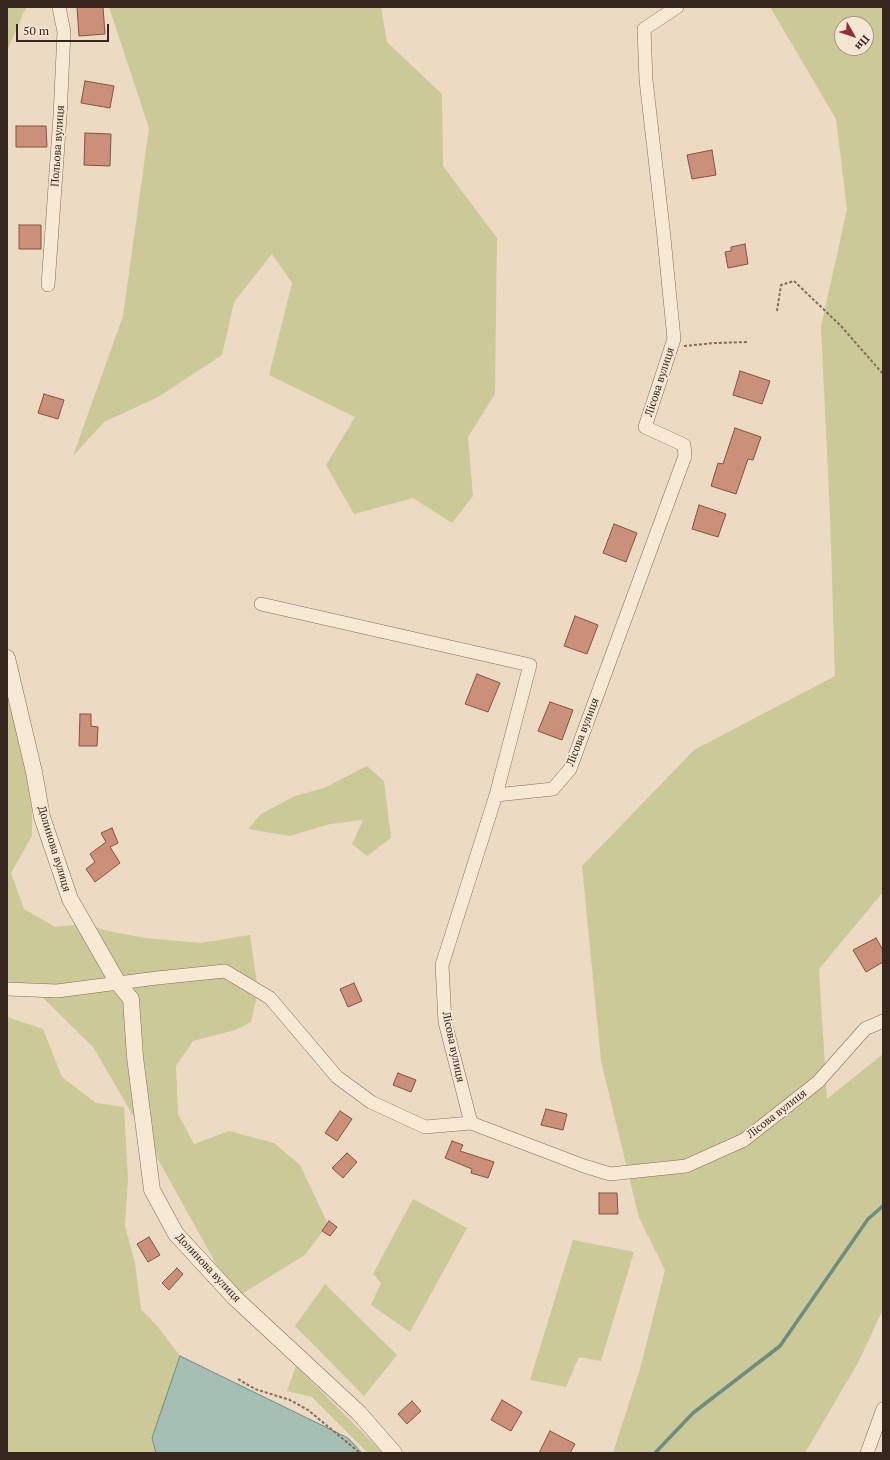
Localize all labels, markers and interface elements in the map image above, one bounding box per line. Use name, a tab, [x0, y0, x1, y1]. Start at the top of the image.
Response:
scale bar	[18, 16, 111, 42]
north arrow	[834, 16, 874, 56]
text: 50 m	[23, 23, 49, 38]
text: Пн	[852, 32, 873, 53]
street label: Польова вулиця	[49, 105, 67, 187]
street label: Лісова вулиця	[643, 346, 677, 418]
street label: Лісова вулиця	[564, 696, 602, 768]
street label: Долинова вулиця	[35, 804, 73, 894]
street label: Лісова вулиця	[439, 1010, 467, 1084]
street label: Лісова вулиця	[745, 1087, 809, 1141]
street label: Долинова вулиця	[173, 1231, 243, 1305]

